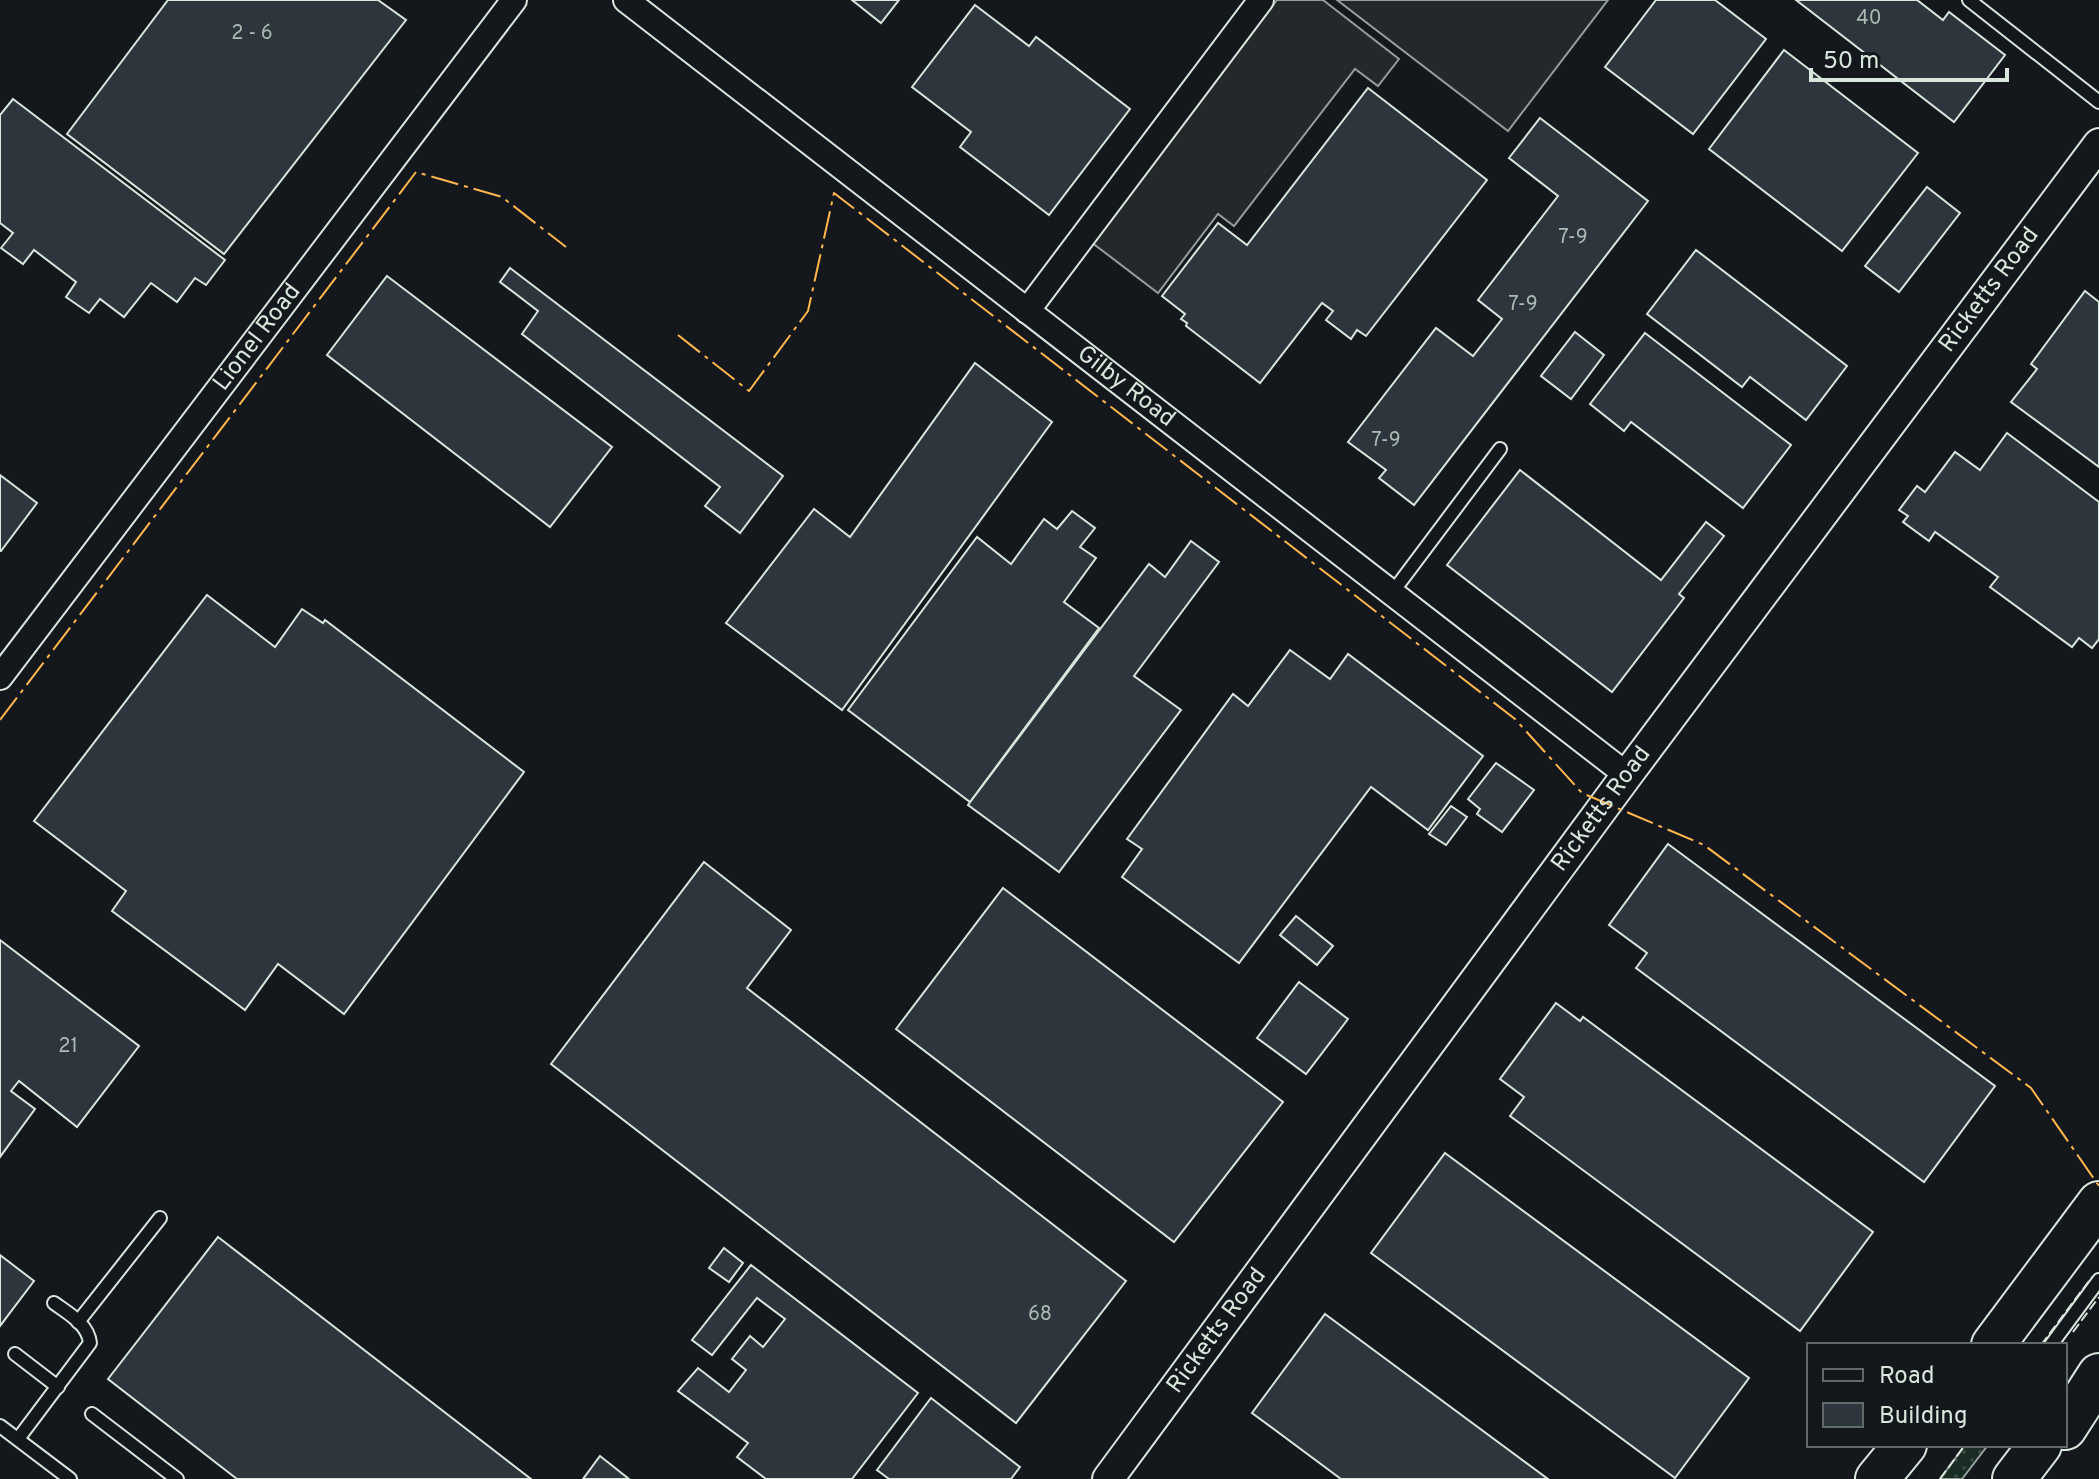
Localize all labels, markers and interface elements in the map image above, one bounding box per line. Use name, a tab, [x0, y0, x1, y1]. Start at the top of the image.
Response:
house number: 40	[1856, 6, 1882, 32]
house number: 2 - 6	[231, 21, 273, 47]
scale bar	[1811, 32, 2007, 82]
text: 50 m	[1823, 47, 1879, 77]
street label: Ricketts Road	[1933, 222, 2046, 359]
house number: 7-9	[1558, 225, 1588, 251]
street label: Lionel Road	[207, 278, 308, 397]
house number: 7-9	[1508, 292, 1538, 318]
street label: Gilby Road	[1071, 339, 1181, 434]
house number: 7-9	[1371, 428, 1401, 454]
street label: Ricketts Road	[1545, 741, 1658, 878]
house number: 21	[58, 1034, 78, 1060]
street label: Ricketts Road	[1161, 1262, 1273, 1400]
house number: 68	[1028, 1302, 1052, 1328]
legend	[1807, 1343, 2067, 1447]
text: Road	[1879, 1362, 1935, 1392]
text: Building	[1879, 1402, 1968, 1432]

